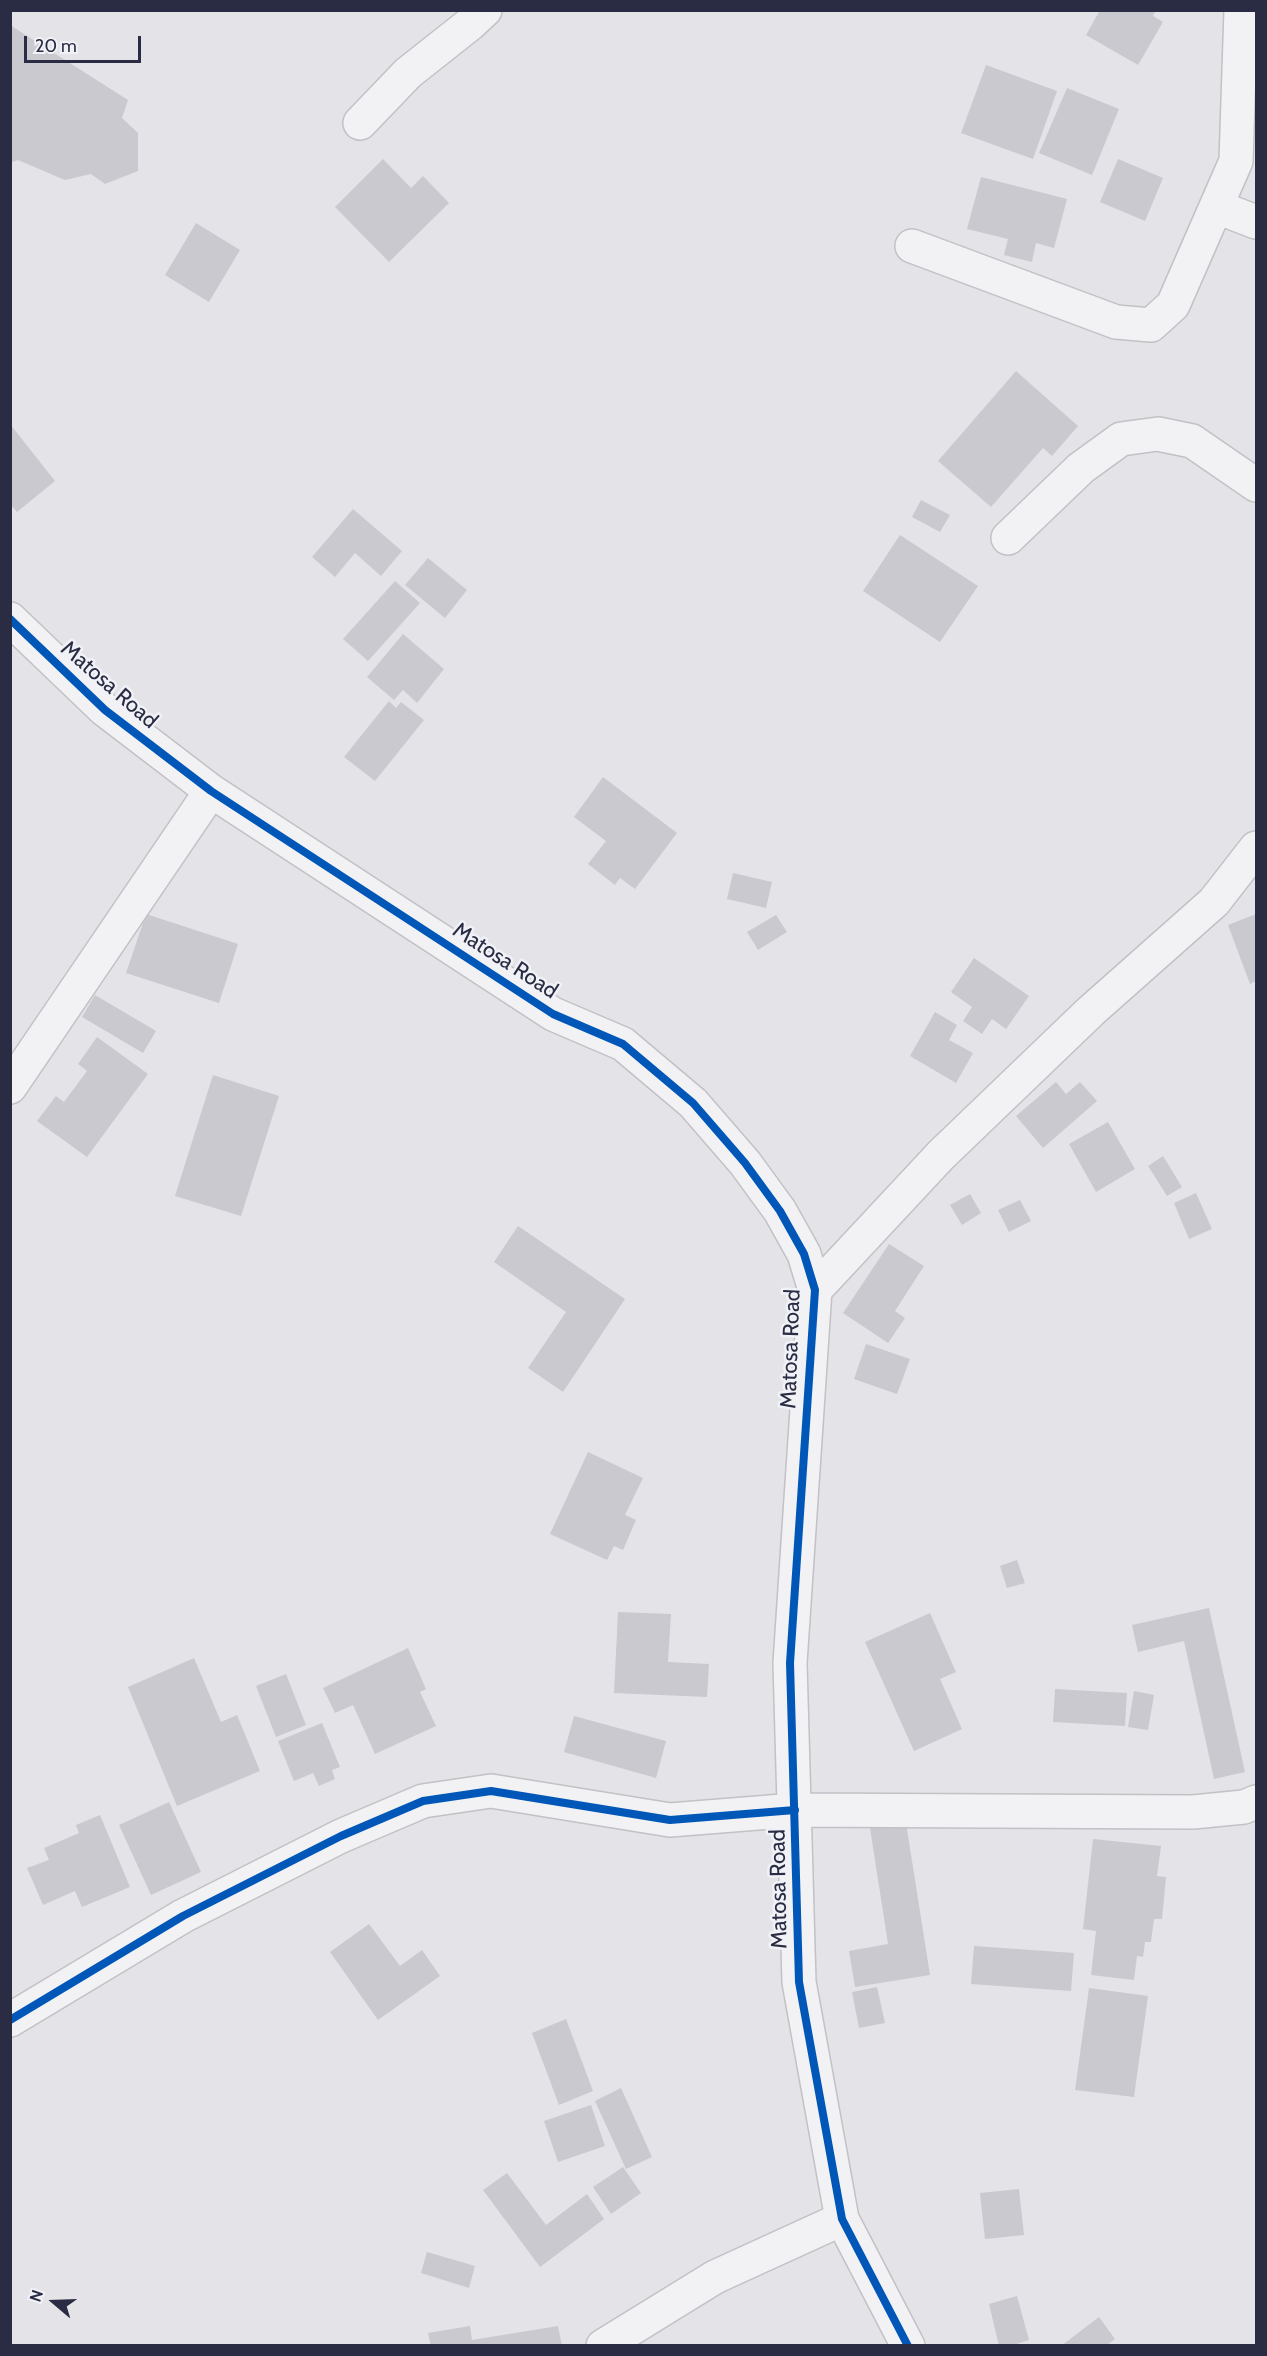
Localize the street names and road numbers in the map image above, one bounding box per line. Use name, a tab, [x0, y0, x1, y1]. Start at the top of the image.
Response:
street label: Matosa Road	[55, 636, 163, 734]
street label: Matosa Road	[448, 917, 562, 1005]
street label: Matosa Road	[776, 1289, 806, 1409]
street label: Matosa Road	[765, 1829, 793, 1949]

